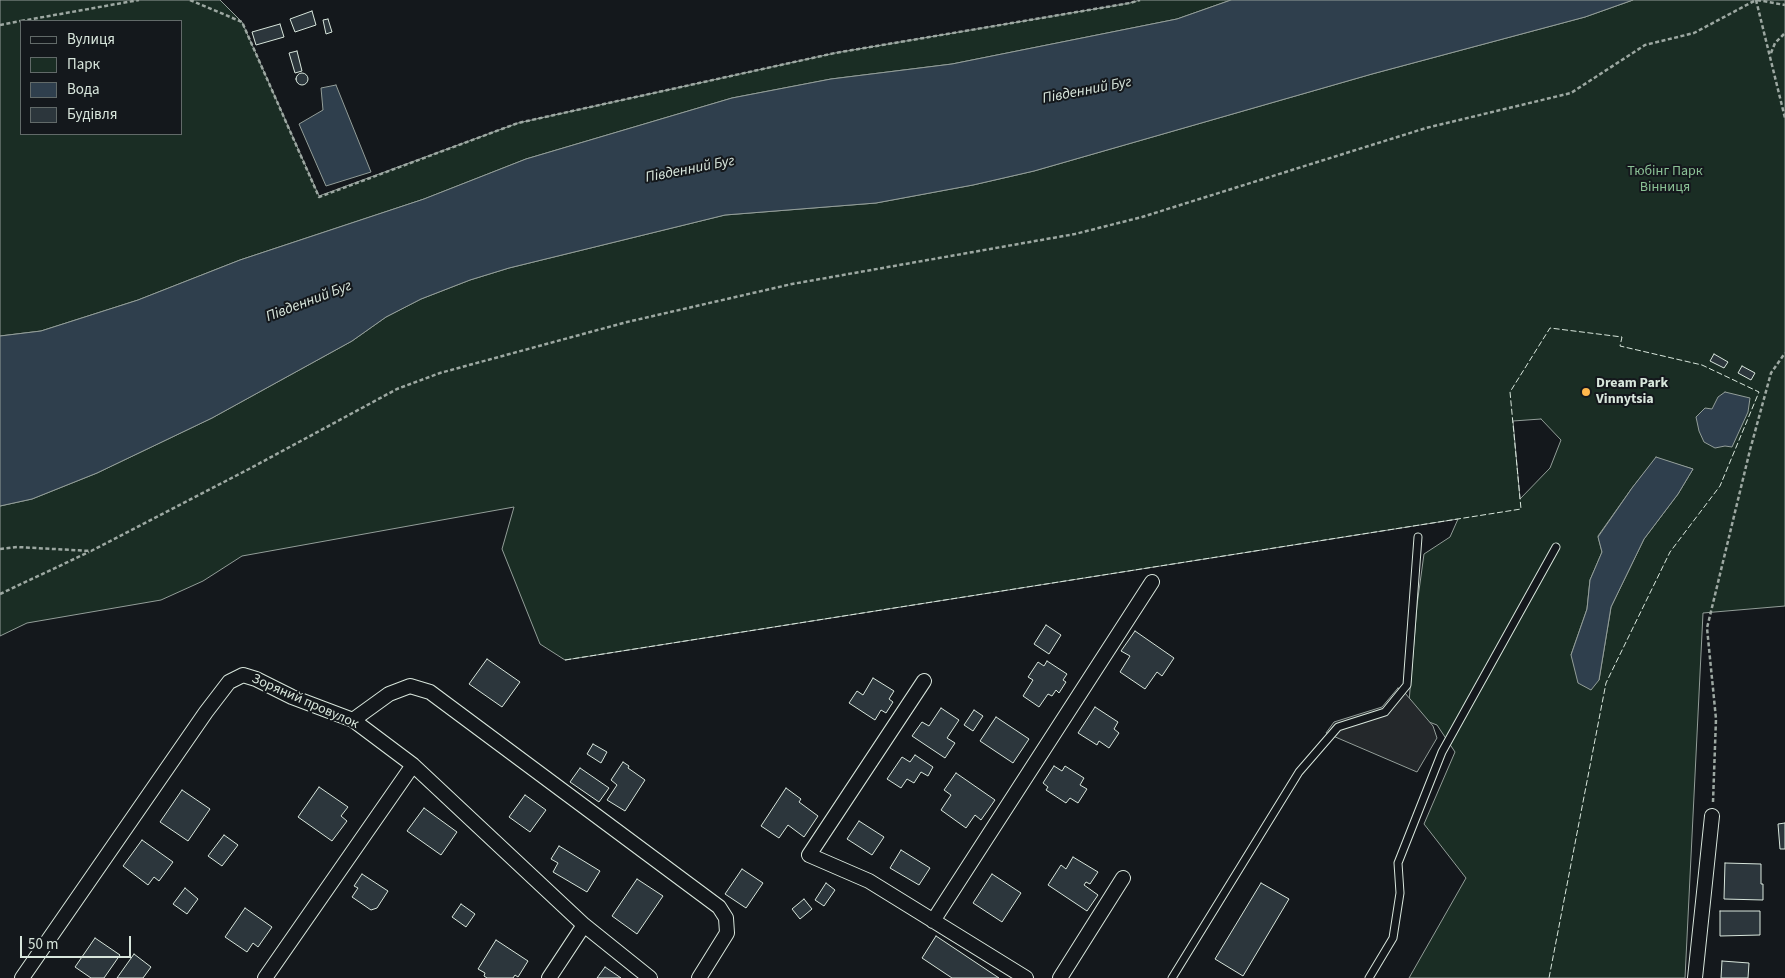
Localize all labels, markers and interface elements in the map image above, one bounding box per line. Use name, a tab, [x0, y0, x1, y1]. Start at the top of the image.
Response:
legend	[20, 20, 182, 135]
text: Вулиця	[67, 29, 115, 50]
text: Парк	[67, 54, 100, 75]
water label: Південний Буг	[1041, 74, 1133, 108]
text: Вода	[67, 79, 100, 100]
text: Будівля	[67, 104, 117, 125]
water label: Південний Буг	[644, 153, 736, 187]
park label: Тюбінг Парк Вінниця	[1627, 164, 1703, 196]
water label: Південний Буг	[264, 277, 354, 327]
place label: Dream Park Vinnytsia	[1596, 376, 1668, 408]
marker: Dream Park Vinnytsia	[1580, 386, 1592, 398]
street label: Зоряний провулок	[249, 671, 361, 733]
scale bar	[22, 926, 134, 958]
text: 50 m	[28, 934, 58, 955]

